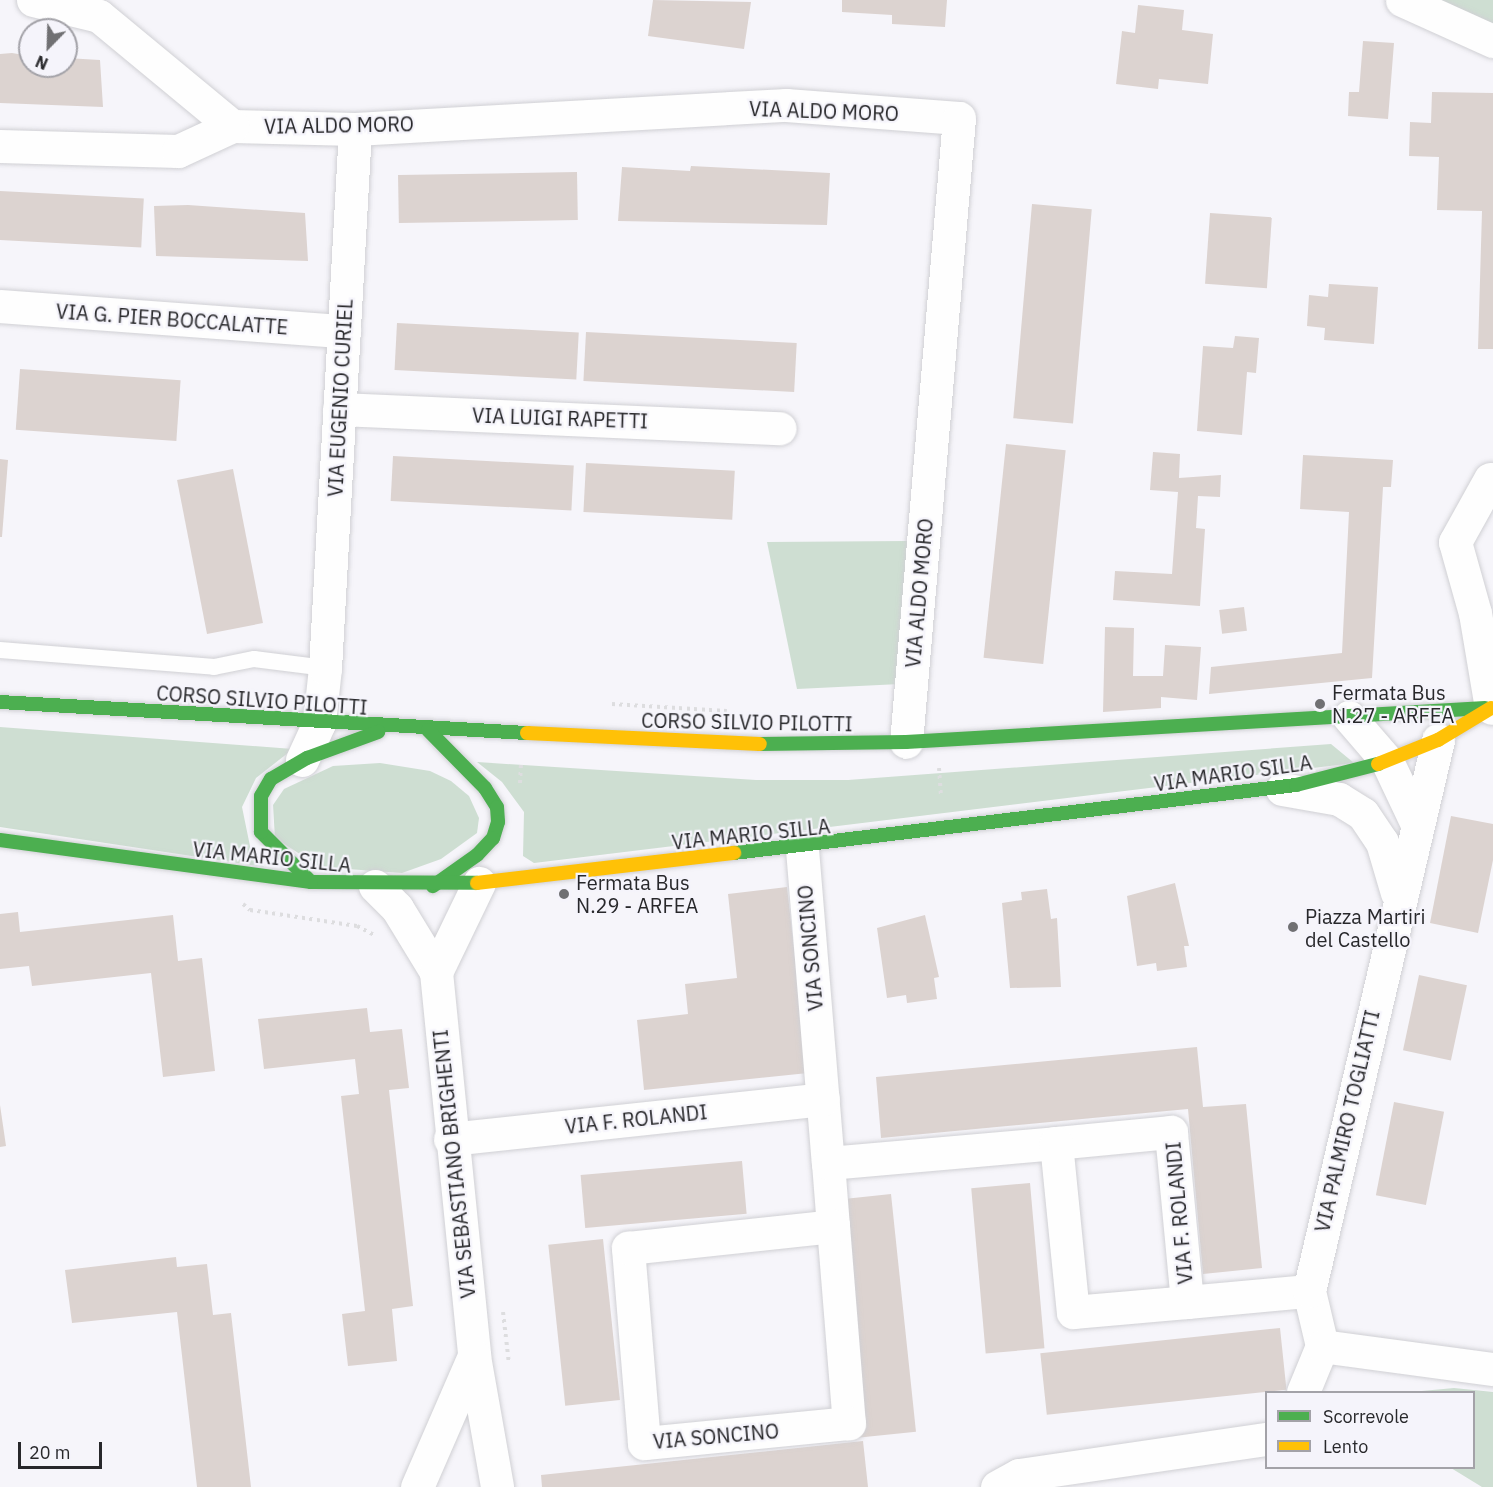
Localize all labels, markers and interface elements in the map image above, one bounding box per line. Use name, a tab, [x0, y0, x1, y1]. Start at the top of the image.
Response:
north arrow	[18, 18, 78, 78]
text: N	[33, 51, 51, 74]
street label: VIA ALDO MORO	[749, 96, 899, 126]
street label: VIA ALDO MORO	[264, 112, 414, 138]
street label: VIA G. PIER BOCCALATTE	[55, 299, 289, 339]
street label: VIA EUGENIO CURIEL	[323, 299, 357, 497]
street label: VIA LUIGI RAPETTI	[472, 403, 648, 433]
street label: VIA ALDO MORO	[901, 517, 937, 669]
place label: Fermata Bus N.27 - ARFEA	[1332, 680, 1454, 727]
street label: CORSO SILVIO PILOTTI	[156, 681, 368, 719]
marker: Fermata Bus N.27 - ARFEA	[1313, 697, 1327, 711]
street label: CORSO SILVIO PILOTTI	[641, 708, 853, 736]
street label: VIA MARIO SILLA	[1152, 750, 1314, 796]
street label: VIA MARIO SILLA	[671, 814, 831, 854]
street label: VIA MARIO SILLA	[192, 837, 352, 877]
place label: Fermata Bus N.29 - ARFEA	[576, 870, 698, 917]
street label: VIA SONCINO	[793, 884, 827, 1012]
marker: Fermata Bus N.29 - ARFEA	[557, 887, 571, 901]
place label: Piazza Martiri del Castello	[1305, 904, 1425, 951]
marker: Piazza Martiri del Castello	[1286, 920, 1300, 934]
street label: VIA PALMIRO TOGLIATTI	[1310, 1008, 1384, 1234]
street label: VIA SEBASTIANO BRIGHENTI	[428, 1028, 480, 1300]
street label: VIA F. ROLANDI	[564, 1100, 708, 1138]
street label: VIA F. ROLANDI	[1161, 1141, 1197, 1285]
legend	[1265, 1391, 1475, 1469]
text: Scorrevole	[1323, 1405, 1409, 1428]
street label: VIA SONCINO	[652, 1419, 780, 1453]
scale bar	[21, 1430, 105, 1468]
text: Lento	[1323, 1435, 1368, 1458]
text: 20 m	[29, 1441, 71, 1464]

